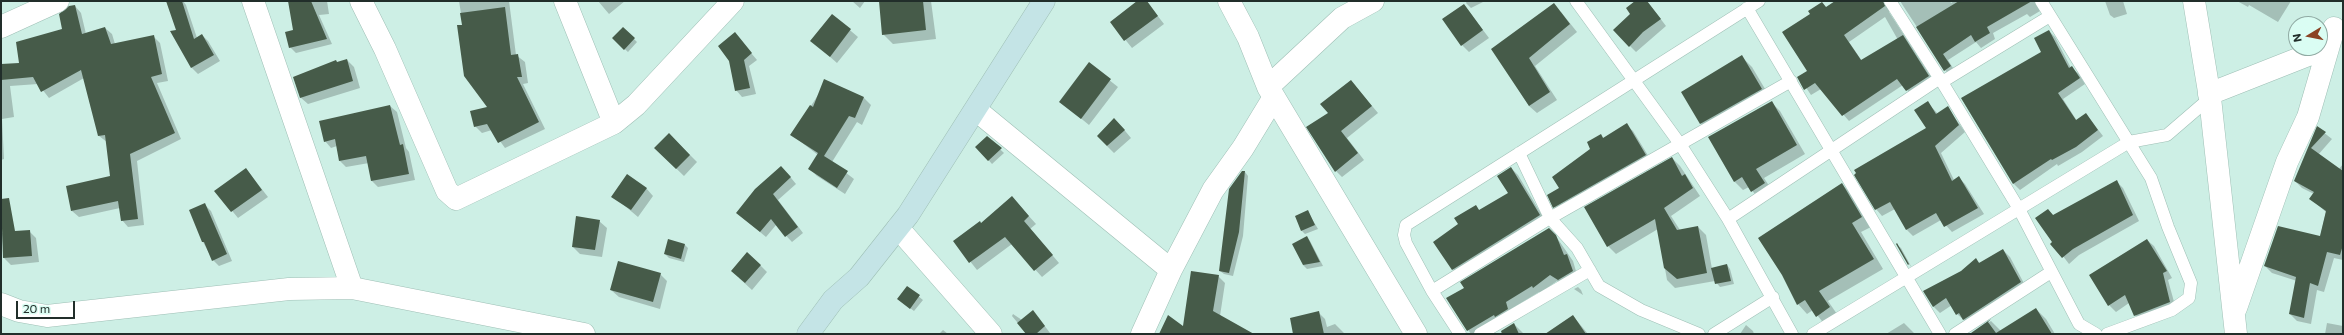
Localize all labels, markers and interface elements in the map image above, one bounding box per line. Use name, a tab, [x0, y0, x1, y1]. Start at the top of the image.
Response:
north arrow	[2288, 16, 2328, 56]
text: N	[2290, 33, 2304, 43]
scale bar	[18, 293, 77, 319]
text: 20 m	[23, 301, 50, 315]

